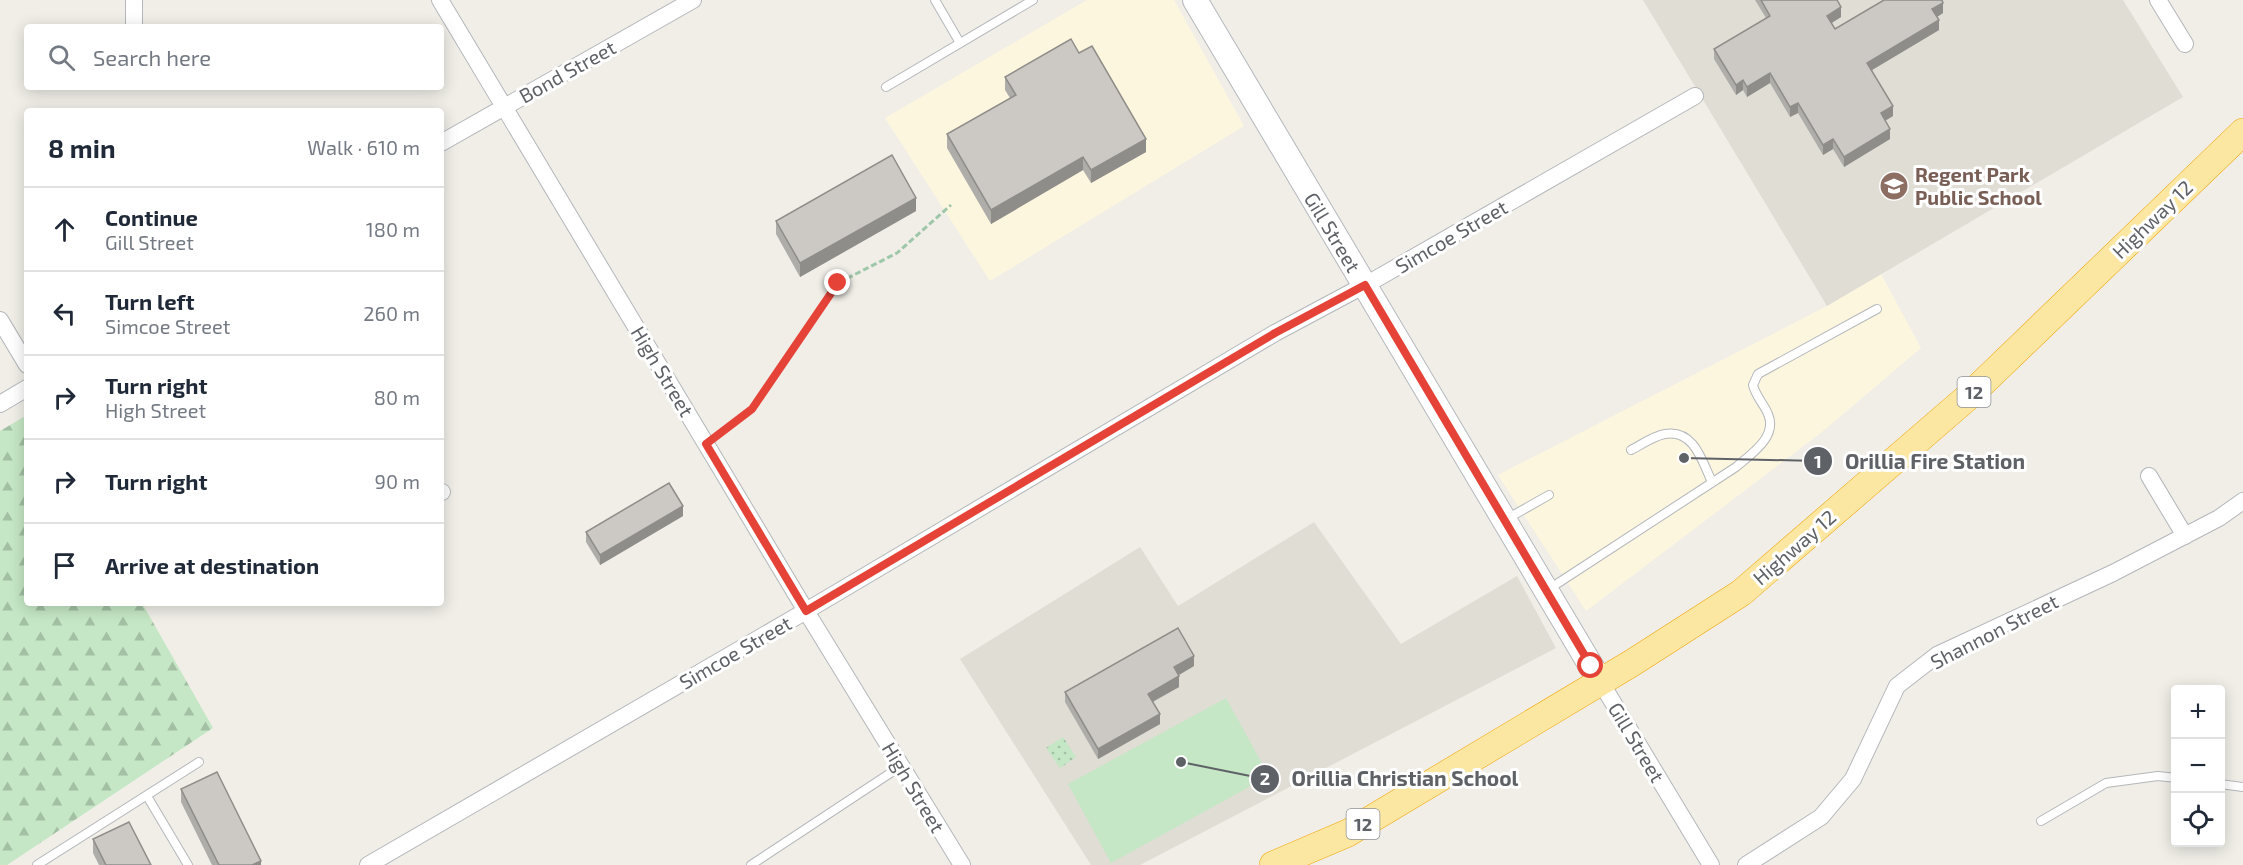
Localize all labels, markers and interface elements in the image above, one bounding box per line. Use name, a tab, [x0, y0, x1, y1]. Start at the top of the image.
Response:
search box	[24, 24, 444, 90]
street label: Bond Street	[514, 34, 620, 107]
icon: search	[45, 41, 78, 74]
text: Search here	[93, 44, 211, 70]
text: 8 min	[48, 132, 116, 163]
text: Walk · 610 m	[307, 135, 420, 159]
place label: Regent Park Public School	[1915, 162, 2042, 209]
school or university icon: Regent Park Public School	[1878, 170, 1910, 202]
street label: Highway 12	[2107, 175, 2197, 263]
street label: Gill Street	[1300, 188, 1366, 277]
street label: Simcoe Street	[1391, 194, 1512, 278]
text: Continue	[105, 204, 198, 230]
icon: ahead	[48, 213, 81, 246]
text: 180 m	[366, 217, 420, 241]
text: Gill Street	[105, 230, 194, 254]
route end	[824, 269, 850, 295]
text: Turn left	[105, 288, 194, 314]
icon: left	[48, 297, 81, 330]
text: 260 m	[363, 301, 420, 325]
text: Simcoe Street	[105, 314, 230, 338]
street label: High Street	[627, 321, 700, 421]
text: Turn right	[105, 372, 207, 398]
road number: 12	[1958, 377, 1990, 407]
icon: right	[48, 381, 81, 414]
text: 80 m	[374, 385, 420, 409]
text: High Street	[105, 398, 206, 422]
callout: Orillia Fire Station	[1803, 442, 2037, 481]
text: Orillia Fire Station	[1845, 448, 2025, 473]
text: 1	[1814, 450, 1822, 472]
icon: right	[48, 465, 81, 498]
text: Turn right	[105, 468, 207, 494]
text: 90 m	[375, 469, 420, 493]
street label: Highway 12	[1748, 504, 1840, 590]
icon: arrive	[48, 549, 81, 582]
text: Arrive at destination	[105, 552, 319, 578]
street label: Shannon Street	[1926, 588, 2062, 673]
street label: Simcoe Street	[675, 610, 796, 694]
route start	[1577, 652, 1603, 678]
map controls	[2171, 685, 2225, 847]
button: +	[2171, 685, 2225, 739]
street label: Gill Street	[1604, 698, 1670, 787]
street label: High Street	[878, 737, 951, 837]
button: −	[2171, 739, 2225, 793]
callout: Orillia Christian School	[1250, 760, 1531, 799]
text: Orillia Christian School	[1292, 765, 1519, 790]
text: 2	[1260, 767, 1270, 789]
button: locate	[2171, 793, 2225, 847]
road number: 12	[1346, 809, 1380, 839]

